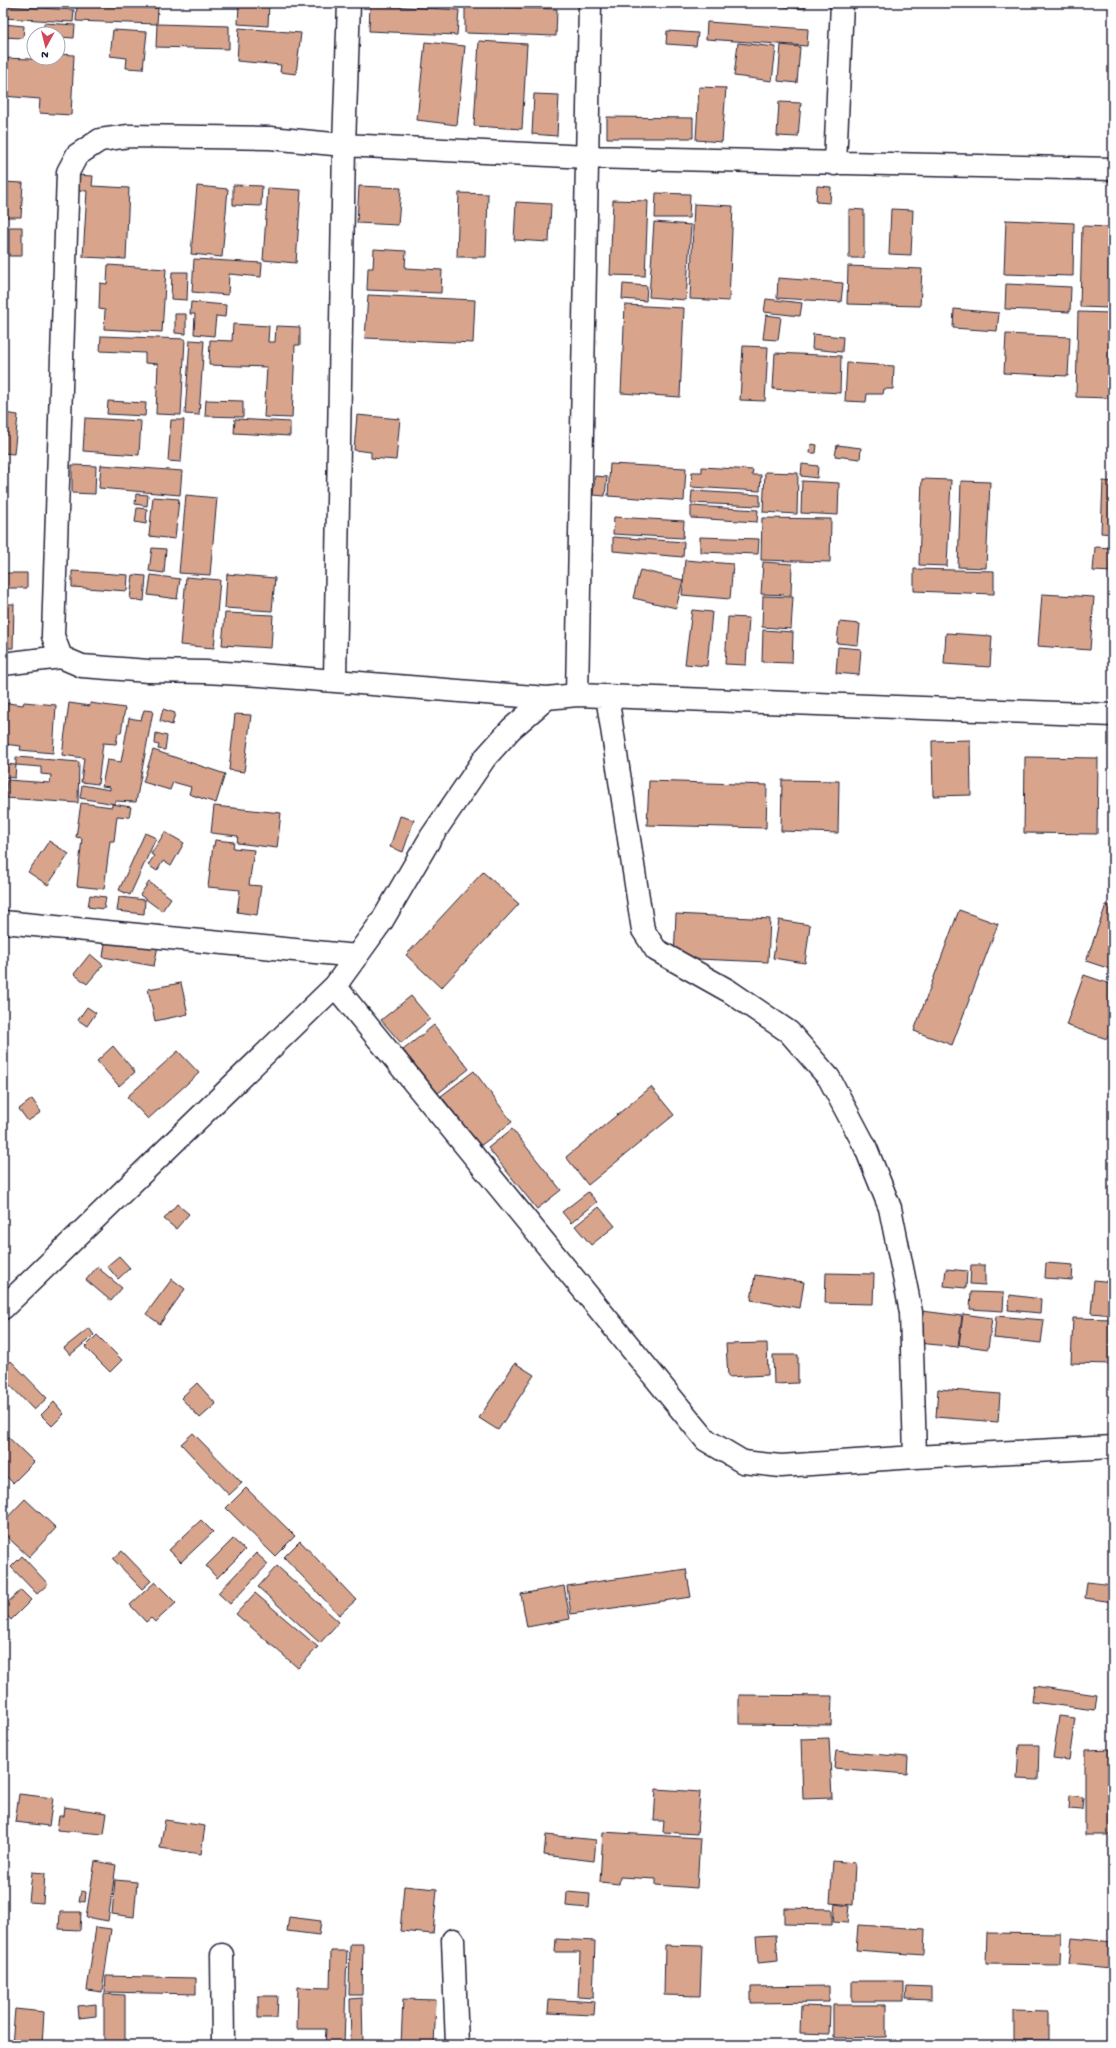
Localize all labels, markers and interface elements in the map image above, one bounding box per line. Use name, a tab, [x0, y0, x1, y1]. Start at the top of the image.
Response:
north arrow	[26, 26, 66, 66]
text: N	[41, 48, 49, 60]

